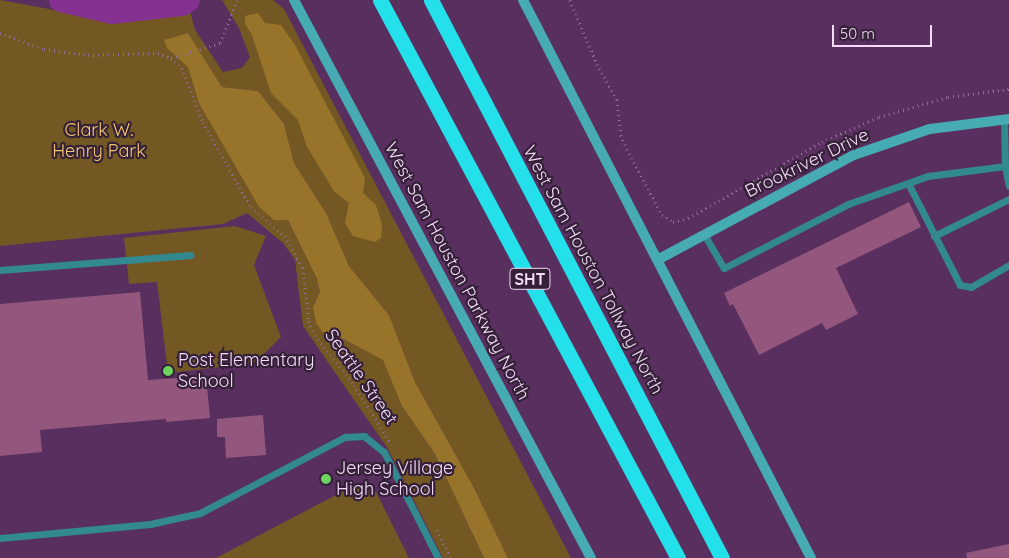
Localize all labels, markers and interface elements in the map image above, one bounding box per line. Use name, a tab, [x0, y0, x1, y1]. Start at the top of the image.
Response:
scale bar	[834, 15, 934, 47]
text: 50 m	[840, 24, 875, 43]
park label: Clark W. Henry Park	[52, 120, 146, 162]
street label: Brookriver Drive	[742, 124, 872, 202]
street label: West Sam Houston Parkway North	[380, 138, 534, 404]
street label: West Sam Houston Tollway North	[518, 142, 668, 398]
road number: SHT	[509, 266, 551, 292]
street label: Seattle Street	[320, 325, 402, 429]
place label: Post Elementary School	[178, 350, 314, 392]
marker: Post Elementary School	[162, 365, 174, 377]
place label: Jersey Village High School	[336, 458, 453, 500]
marker: Jersey Village High School	[320, 473, 332, 485]

